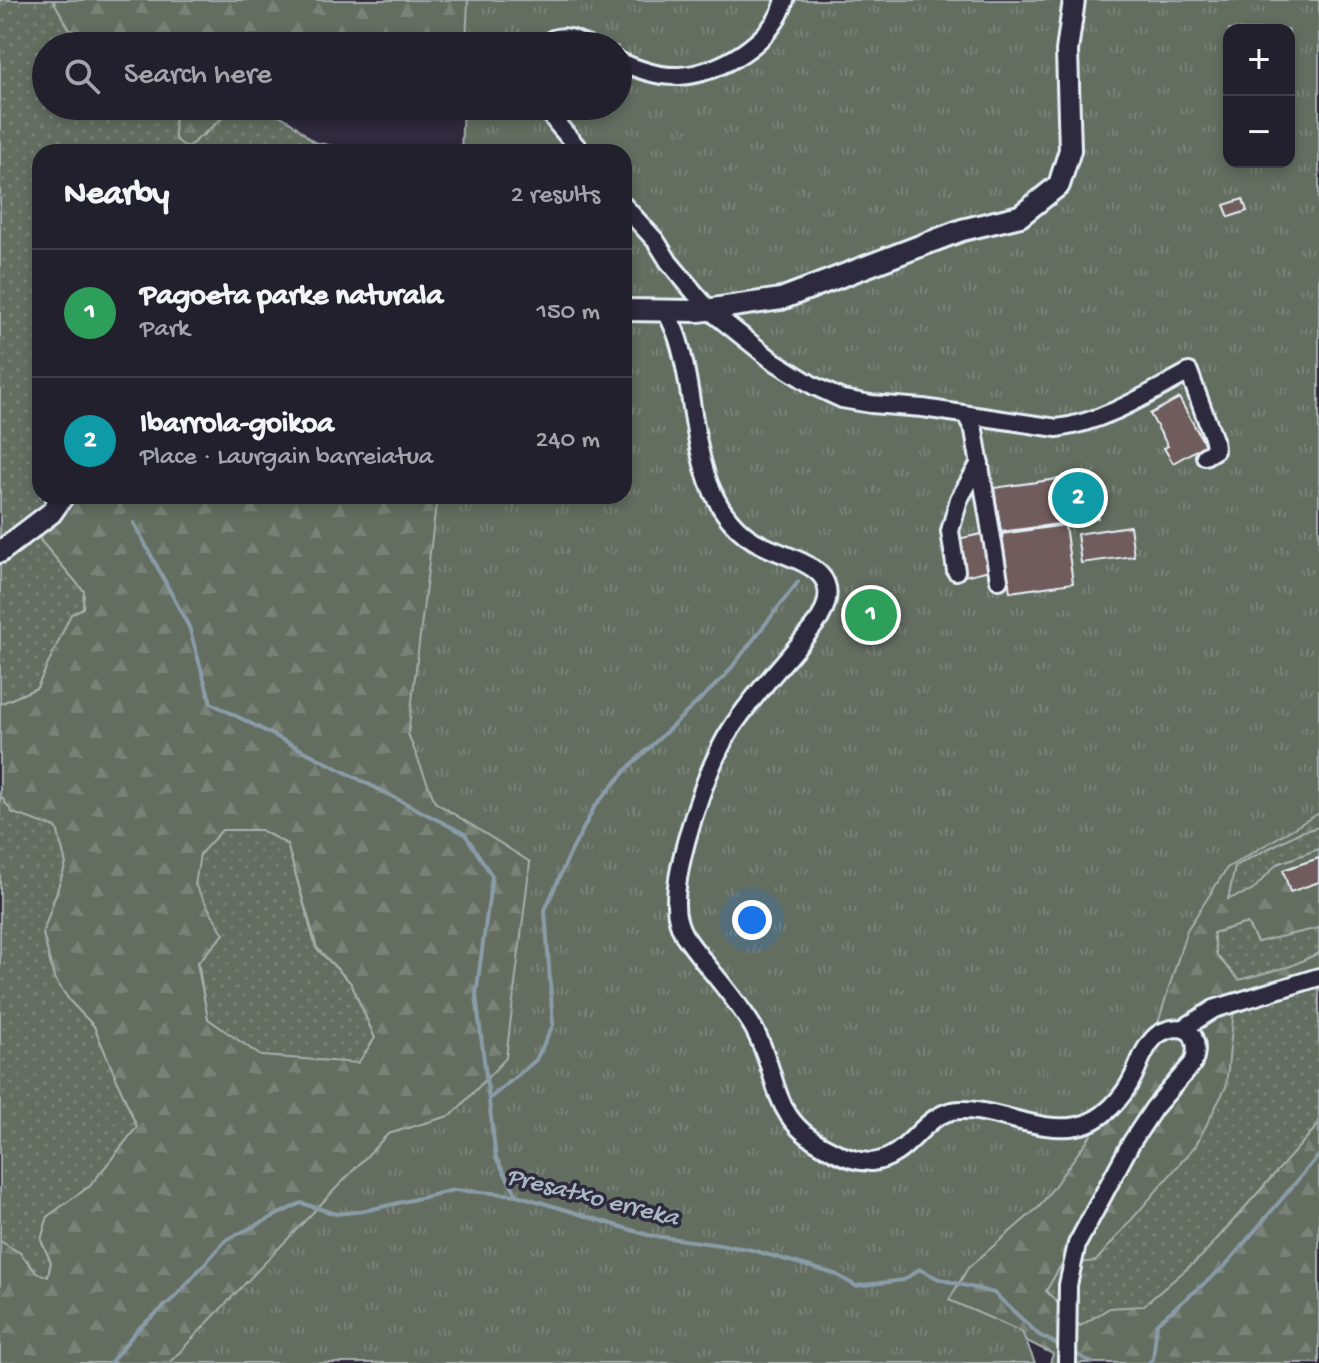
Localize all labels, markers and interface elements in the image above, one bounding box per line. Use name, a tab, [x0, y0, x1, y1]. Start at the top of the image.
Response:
map controls	[1223, 24, 1295, 168]
button: +	[1223, 24, 1295, 96]
search box	[32, 32, 632, 120]
icon: search	[60, 54, 104, 98]
text: Search here	[124, 59, 272, 94]
button: −	[1223, 96, 1295, 168]
text: Nearby	[64, 176, 169, 216]
text: 2 results	[511, 181, 600, 212]
text: Pagoeta parke naturala	[140, 280, 443, 315]
text: 1	[85, 298, 95, 329]
text: 150 m	[536, 298, 600, 329]
text: Park	[140, 315, 190, 346]
text: Ibarrola-goikoa	[140, 408, 334, 443]
text: 2	[84, 426, 96, 457]
text: 240 m	[536, 426, 600, 457]
text: Place · Laurgain barreiatua	[140, 443, 433, 474]
pin: 2	[1052, 468, 1104, 528]
pin: 1	[845, 585, 897, 645]
your location	[732, 900, 772, 940]
water label: Presatxo erreka	[503, 1163, 683, 1236]

